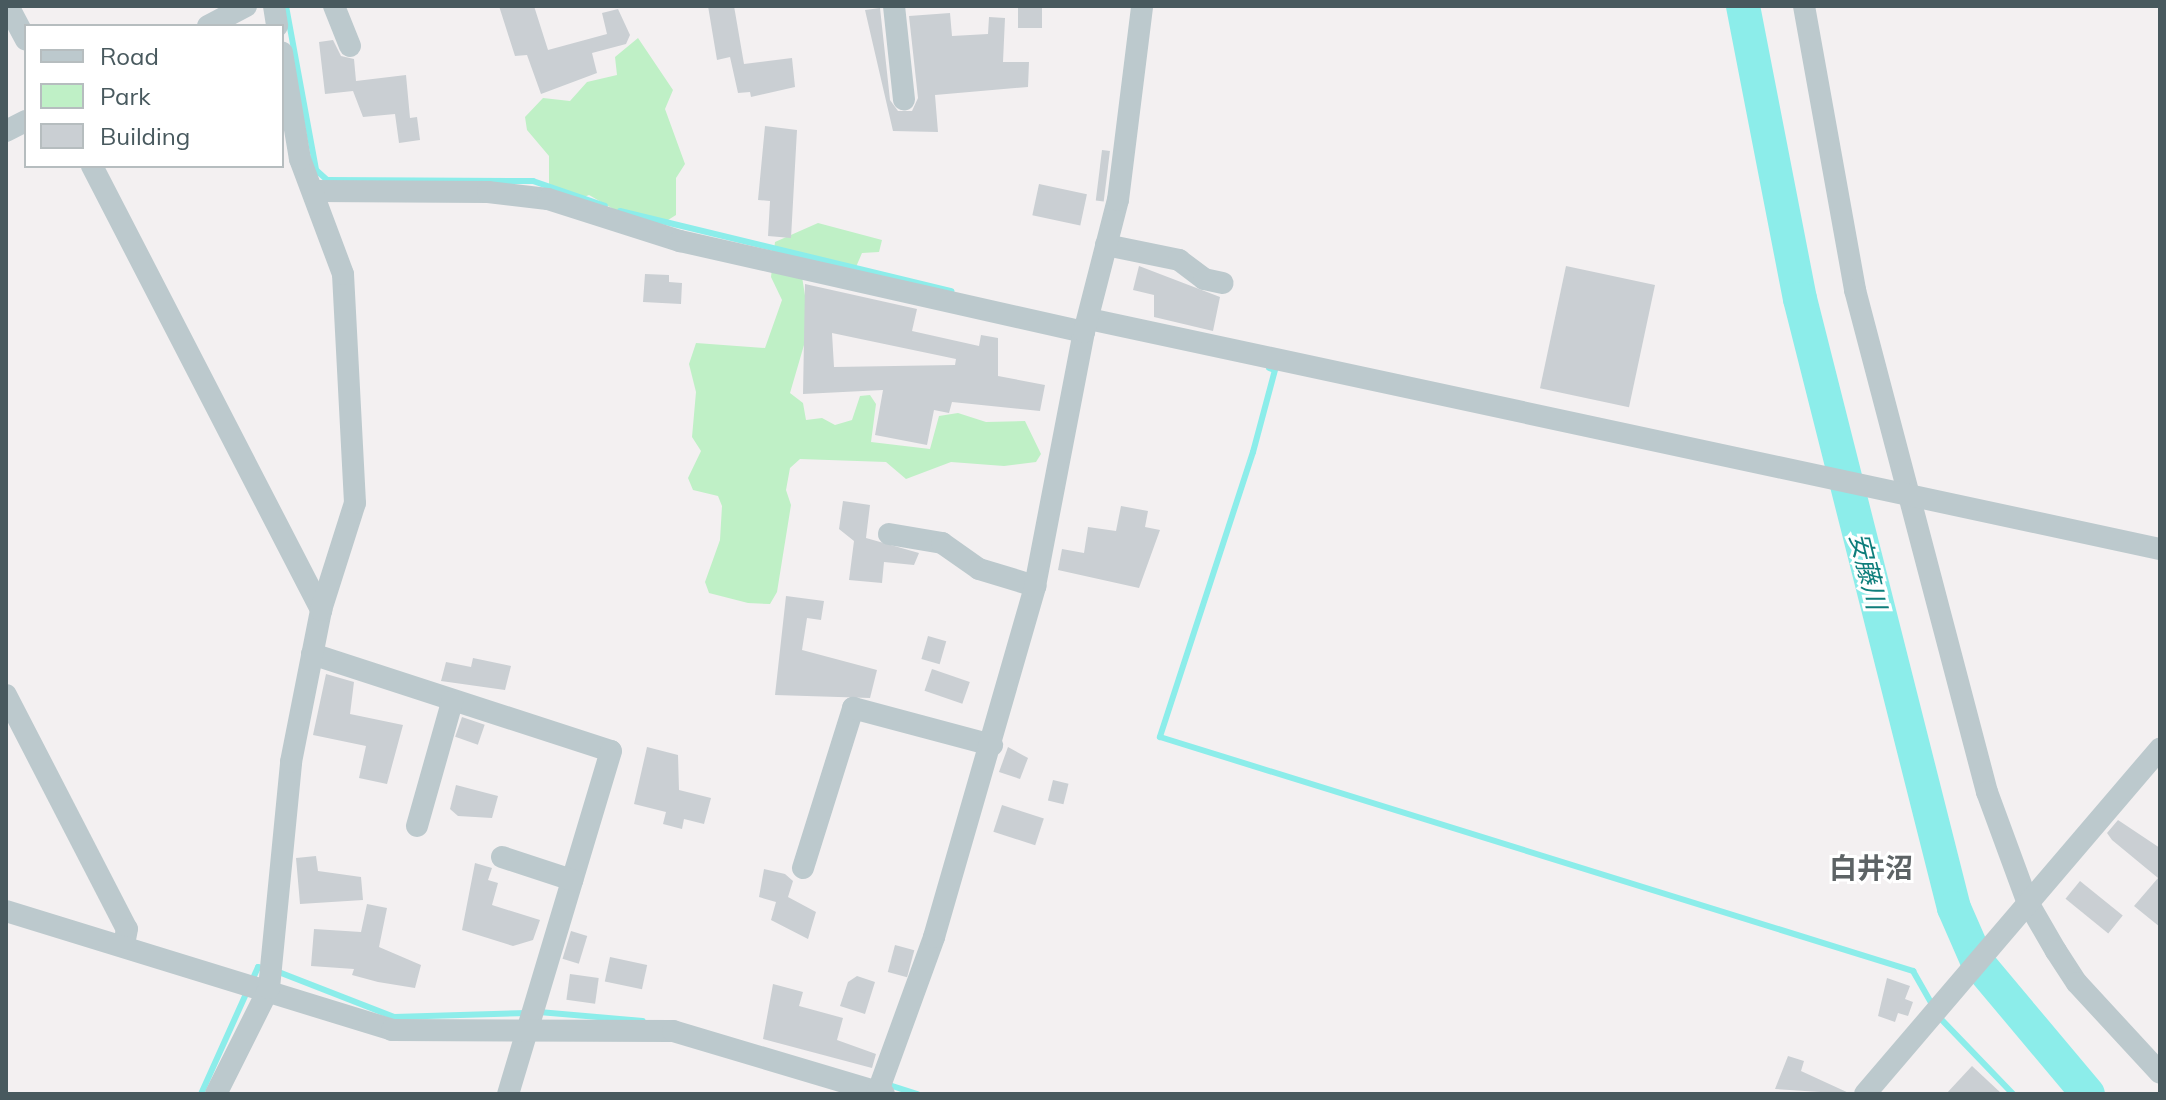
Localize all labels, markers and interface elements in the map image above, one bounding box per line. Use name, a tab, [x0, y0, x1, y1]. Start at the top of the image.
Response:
legend	[24, 24, 284, 168]
text: Road	[100, 41, 159, 71]
text: Park	[100, 81, 151, 111]
text: Building	[100, 121, 190, 151]
water label: 安藤川	[1843, 529, 1893, 613]
district label: 白井沼	[1829, 851, 1913, 885]

